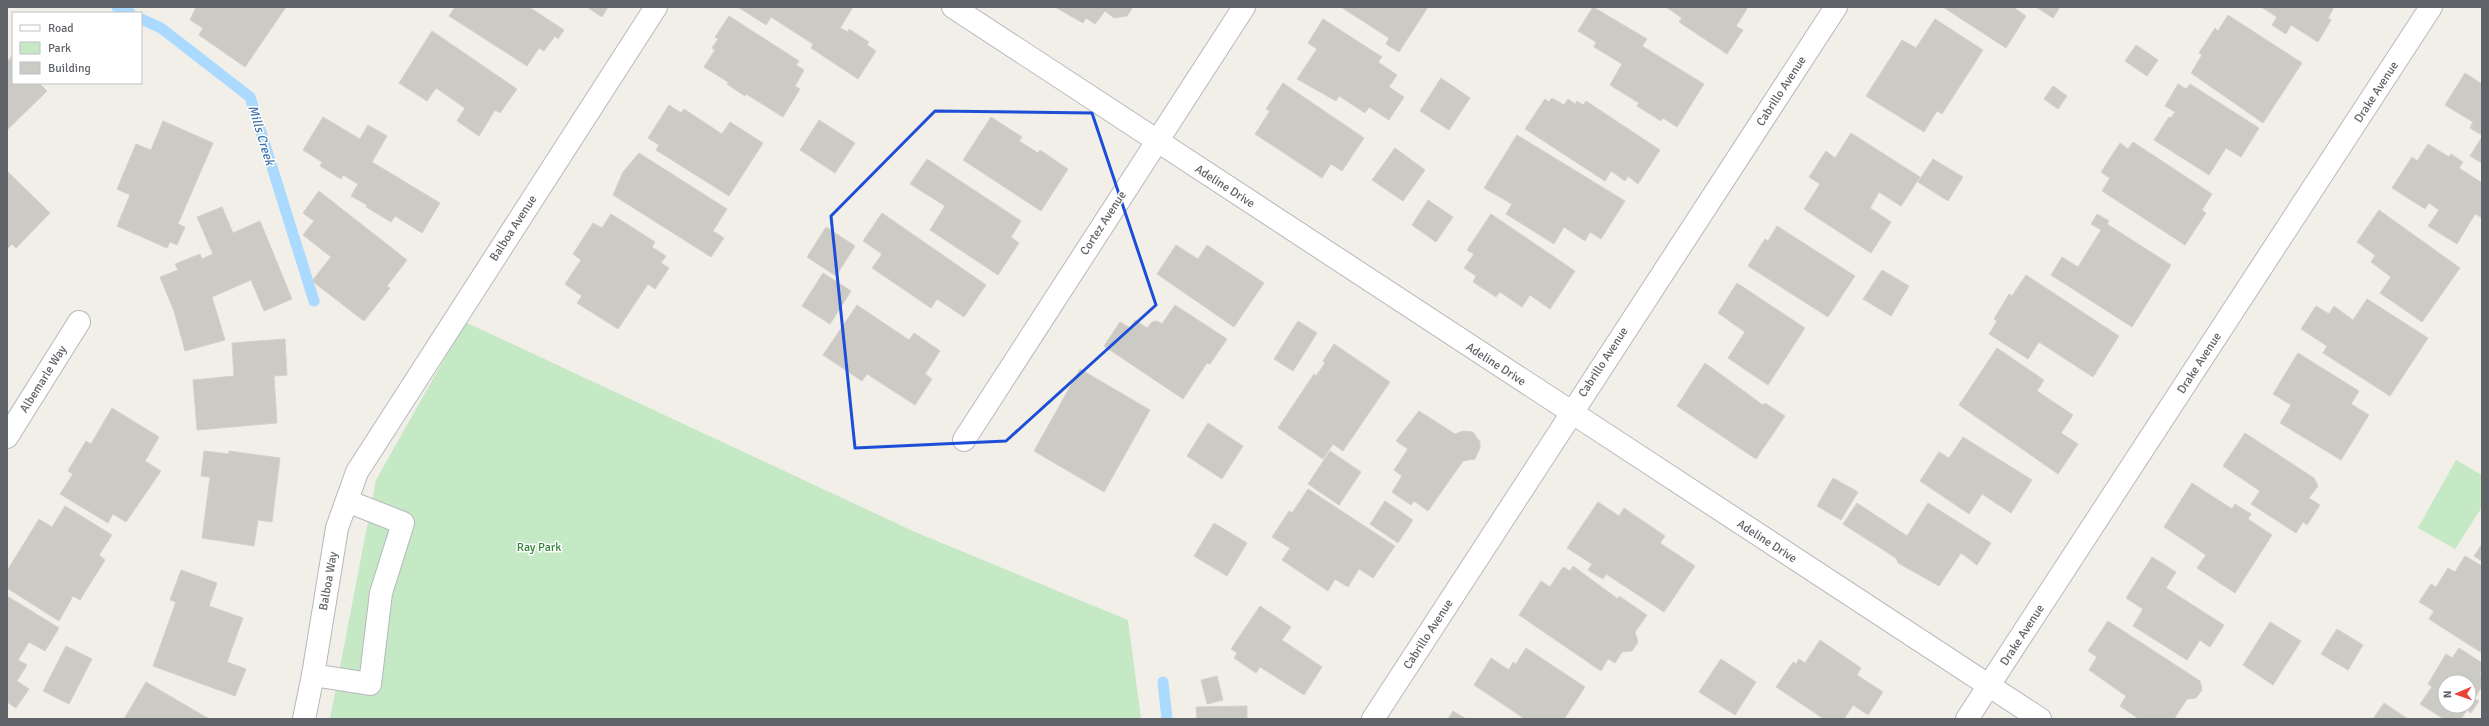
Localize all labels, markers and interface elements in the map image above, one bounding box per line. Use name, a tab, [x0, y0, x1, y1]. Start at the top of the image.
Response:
legend	[12, 12, 142, 84]
text: Road	[48, 21, 74, 36]
text: Park	[48, 41, 71, 56]
street label: Cabrillo Avenue	[1753, 53, 1810, 129]
street label: Drake Avenue	[2351, 59, 2402, 126]
text: Building	[48, 61, 91, 76]
water label: Mills Creek	[244, 103, 278, 169]
street label: Adeline Drive	[1192, 162, 1257, 211]
street label: Cortez Avenue	[1077, 188, 1130, 258]
street label: Balboa Avenue	[487, 192, 540, 264]
street label: Cabrillo Avenue	[1575, 324, 1632, 400]
street label: Drake Avenue	[2174, 330, 2225, 397]
street label: Adeline Drive	[1463, 340, 1528, 389]
street label: Albemarle Way	[17, 343, 70, 416]
street label: Adeline Drive	[1734, 517, 1799, 566]
park label: Ray Park	[517, 540, 561, 555]
street label: Balboa Way	[316, 550, 341, 612]
street label: Cabrillo Avenue	[1400, 596, 1457, 672]
street label: Drake Avenue	[1997, 602, 2048, 669]
north arrow	[2437, 674, 2477, 714]
text: N	[2441, 690, 2454, 698]

